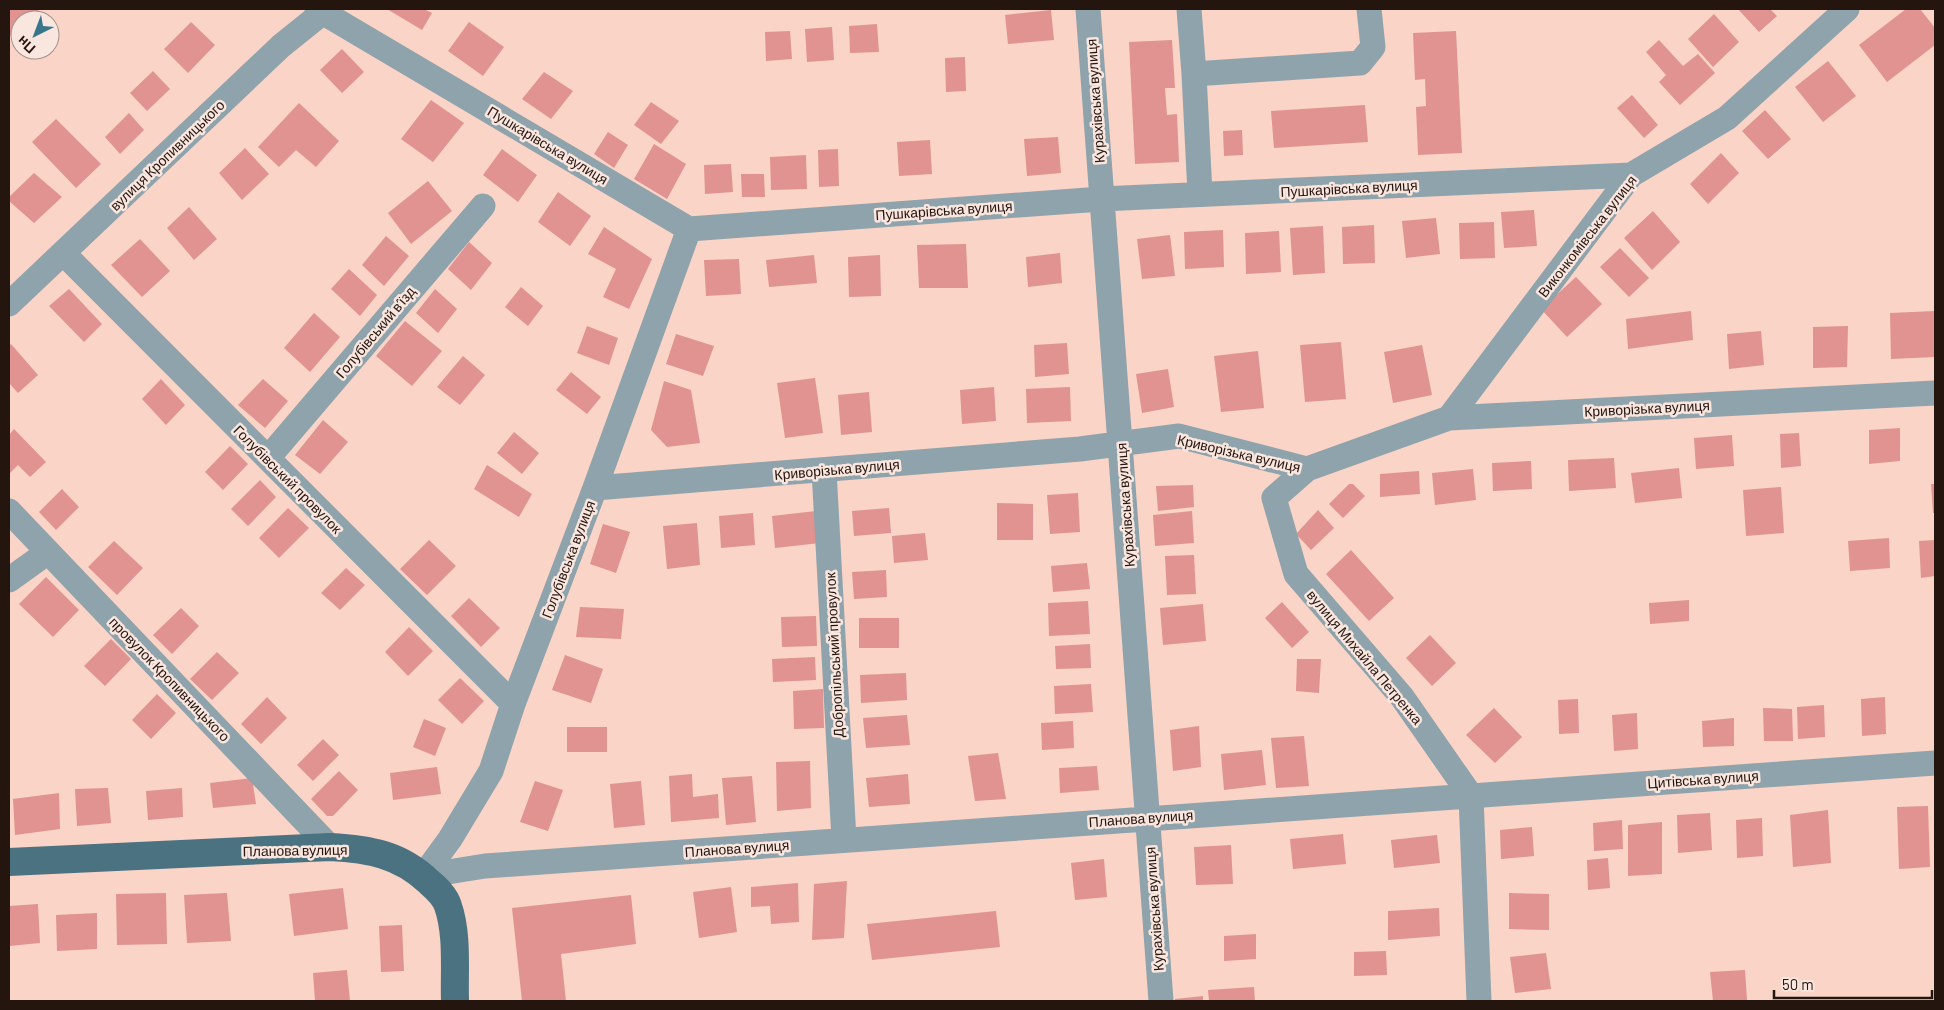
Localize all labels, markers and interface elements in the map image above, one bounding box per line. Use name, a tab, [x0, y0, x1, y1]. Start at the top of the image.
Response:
north arrow	[10, 10, 60, 60]
text: Пн	[13, 33, 39, 58]
street label: Курахівська вулиця	[1082, 38, 1108, 164]
street label: вулиця Кропивницького	[106, 96, 228, 214]
street label: Пушкарівська вулиця	[485, 102, 611, 188]
street label: Виконкомівська вулиця	[1534, 172, 1640, 300]
street label: Пушкарівська вулиця	[1280, 176, 1418, 200]
street label: Пушкарівська вулиця	[875, 197, 1013, 223]
street label: Голубівський в’їзд	[332, 283, 418, 381]
street label: Криворізька вулиця	[1584, 396, 1710, 420]
street label: Голубівський провулок	[230, 421, 346, 537]
street label: Криворізька вулиця	[1176, 431, 1302, 475]
street label: Курахівська вулиця	[1112, 442, 1138, 568]
street label: Криворізька вулиця	[774, 455, 900, 483]
street label: Голубівська вулиця	[538, 498, 598, 620]
street label: Добропільський провулок	[821, 571, 847, 738]
street label: вулиця Михайла Петренка	[1304, 586, 1426, 728]
street label: провулок Кропивницького	[106, 613, 234, 745]
street label: Цитівська вулиця	[1647, 767, 1759, 791]
street label: Планова вулиця	[1088, 806, 1194, 830]
street label: Планова вулиця	[684, 836, 790, 860]
street label: Планова вулиця	[242, 841, 348, 859]
street label: Курахівська вулиця	[1141, 846, 1167, 972]
scale bar	[1774, 968, 1932, 1000]
text: 50 m	[1782, 975, 1814, 993]

